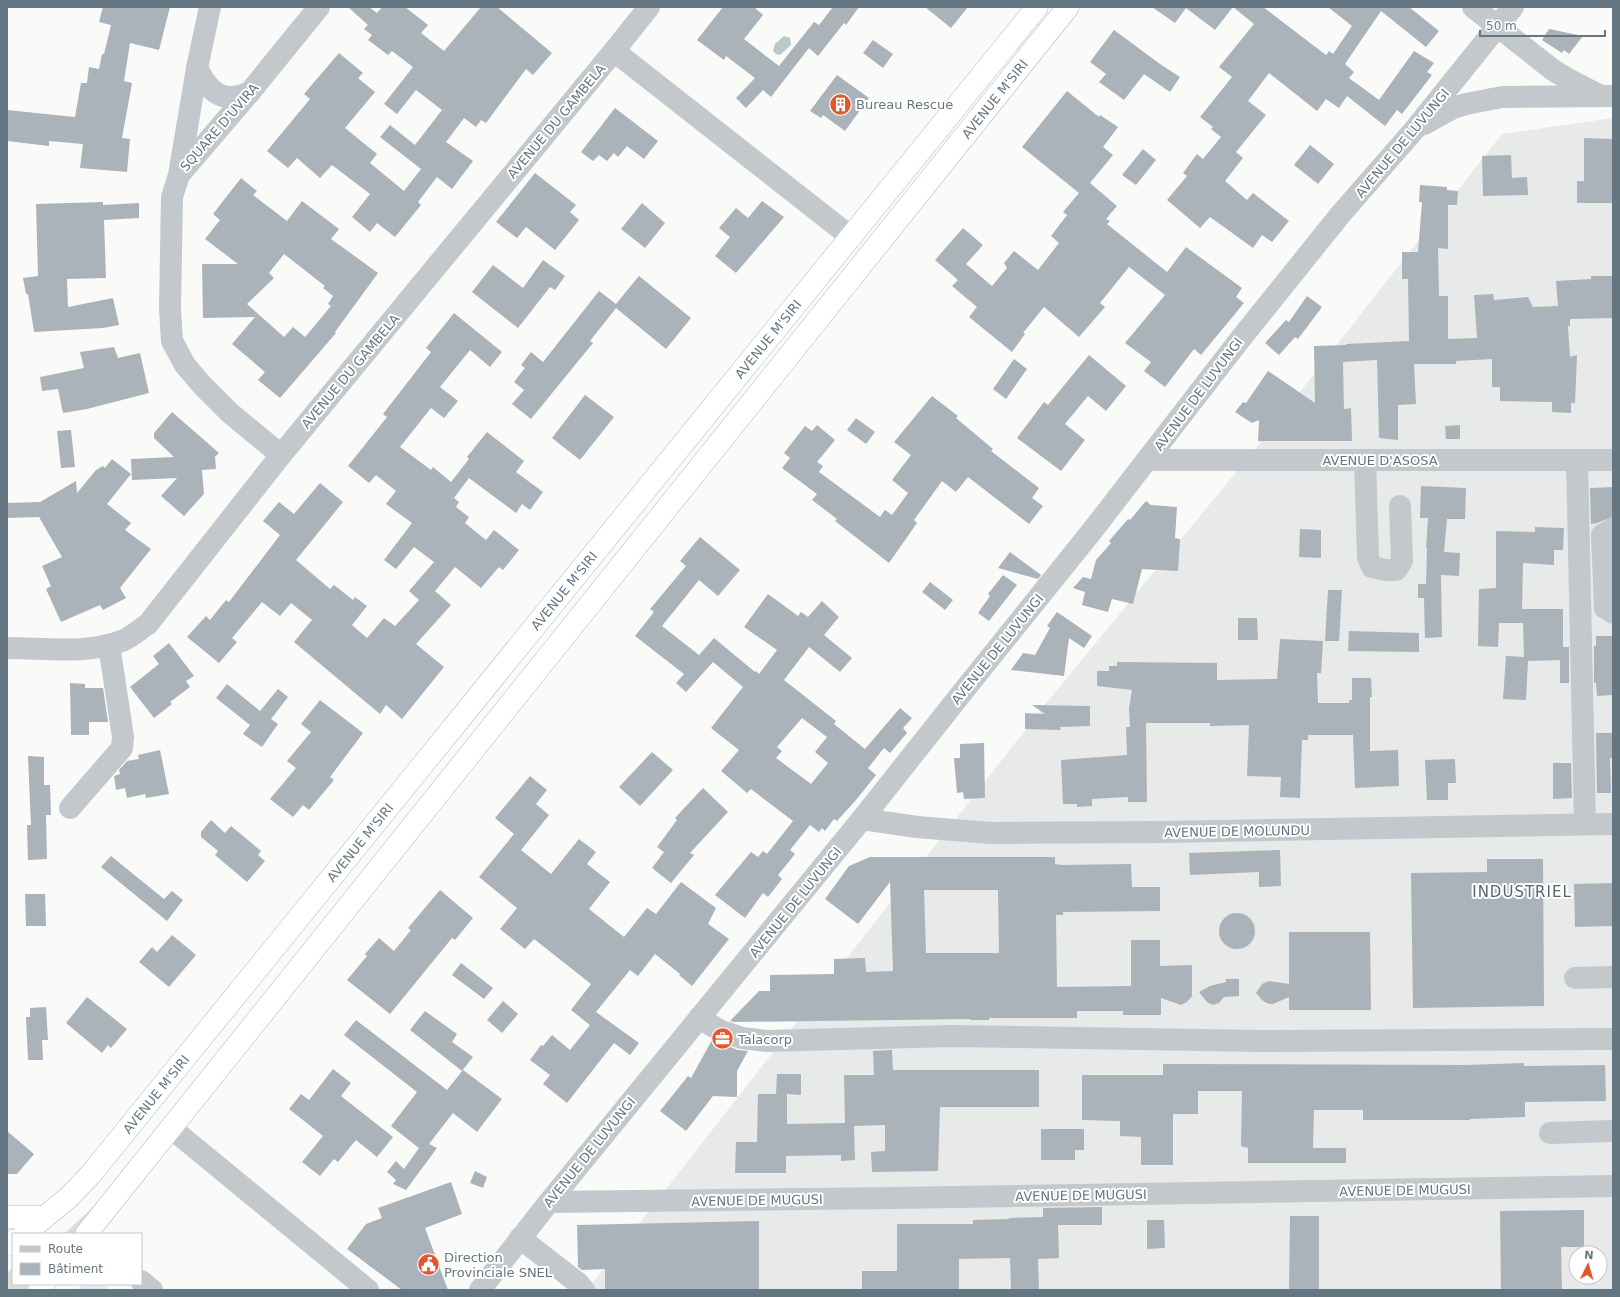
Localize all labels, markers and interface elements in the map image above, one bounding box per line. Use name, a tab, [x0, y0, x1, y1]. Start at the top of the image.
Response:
scale bar	[1480, 12, 1605, 38]
text: 50 m	[1486, 19, 1517, 33]
street label: AVENUE M'SIRI	[959, 57, 1031, 142]
street label: AVENUE DU GAMBELA	[504, 61, 609, 181]
street label: SQUARE D'UVIRA	[177, 80, 262, 174]
street label: AVENUE DE LUVUNGI	[1353, 86, 1452, 201]
building icon: Bureau Rescue	[827, 91, 853, 117]
place label: Bureau Rescue	[856, 97, 953, 112]
street label: AVENUE M'SIRI	[732, 297, 805, 382]
street label: AVENUE DU GAMBELA	[298, 311, 403, 431]
street label: AVENUE DE LUVUNGI	[1151, 335, 1246, 454]
street label: AVENUE D'ASOSA	[1322, 453, 1438, 468]
street label: AVENUE M'SIRI	[528, 549, 600, 633]
street label: AVENUE DE LUVUNGI	[948, 591, 1046, 707]
street label: AVENUE M'SIRI	[324, 800, 396, 885]
street label: AVENUE DE MOLUNDU	[1164, 823, 1310, 840]
street label: AVENUE DE LUVUNGI	[746, 844, 844, 960]
district label: INDUSTRIEL	[1472, 883, 1572, 901]
office icon: Talacorp	[710, 1026, 736, 1052]
place label: Talacorp	[737, 1032, 792, 1047]
street label: AVENUE M'SIRI	[120, 1052, 192, 1137]
street label: AVENUE DE LUVUNGI	[540, 1094, 638, 1210]
street label: AVENUE DE MUGUSI	[1339, 1182, 1471, 1199]
street label: AVENUE DE MUGUSI	[1015, 1187, 1147, 1204]
street label: AVENUE DE MUGUSI	[691, 1192, 823, 1209]
legend	[12, 1233, 142, 1285]
text: Route	[48, 1242, 83, 1256]
north arrow	[1568, 1245, 1608, 1285]
text: N	[1584, 1249, 1594, 1262]
place label: Direction Provinciale SNEL	[444, 1250, 553, 1280]
public building icon: Direction Provinciale SNEL	[416, 1251, 442, 1277]
text: Bâtiment	[48, 1262, 103, 1276]

